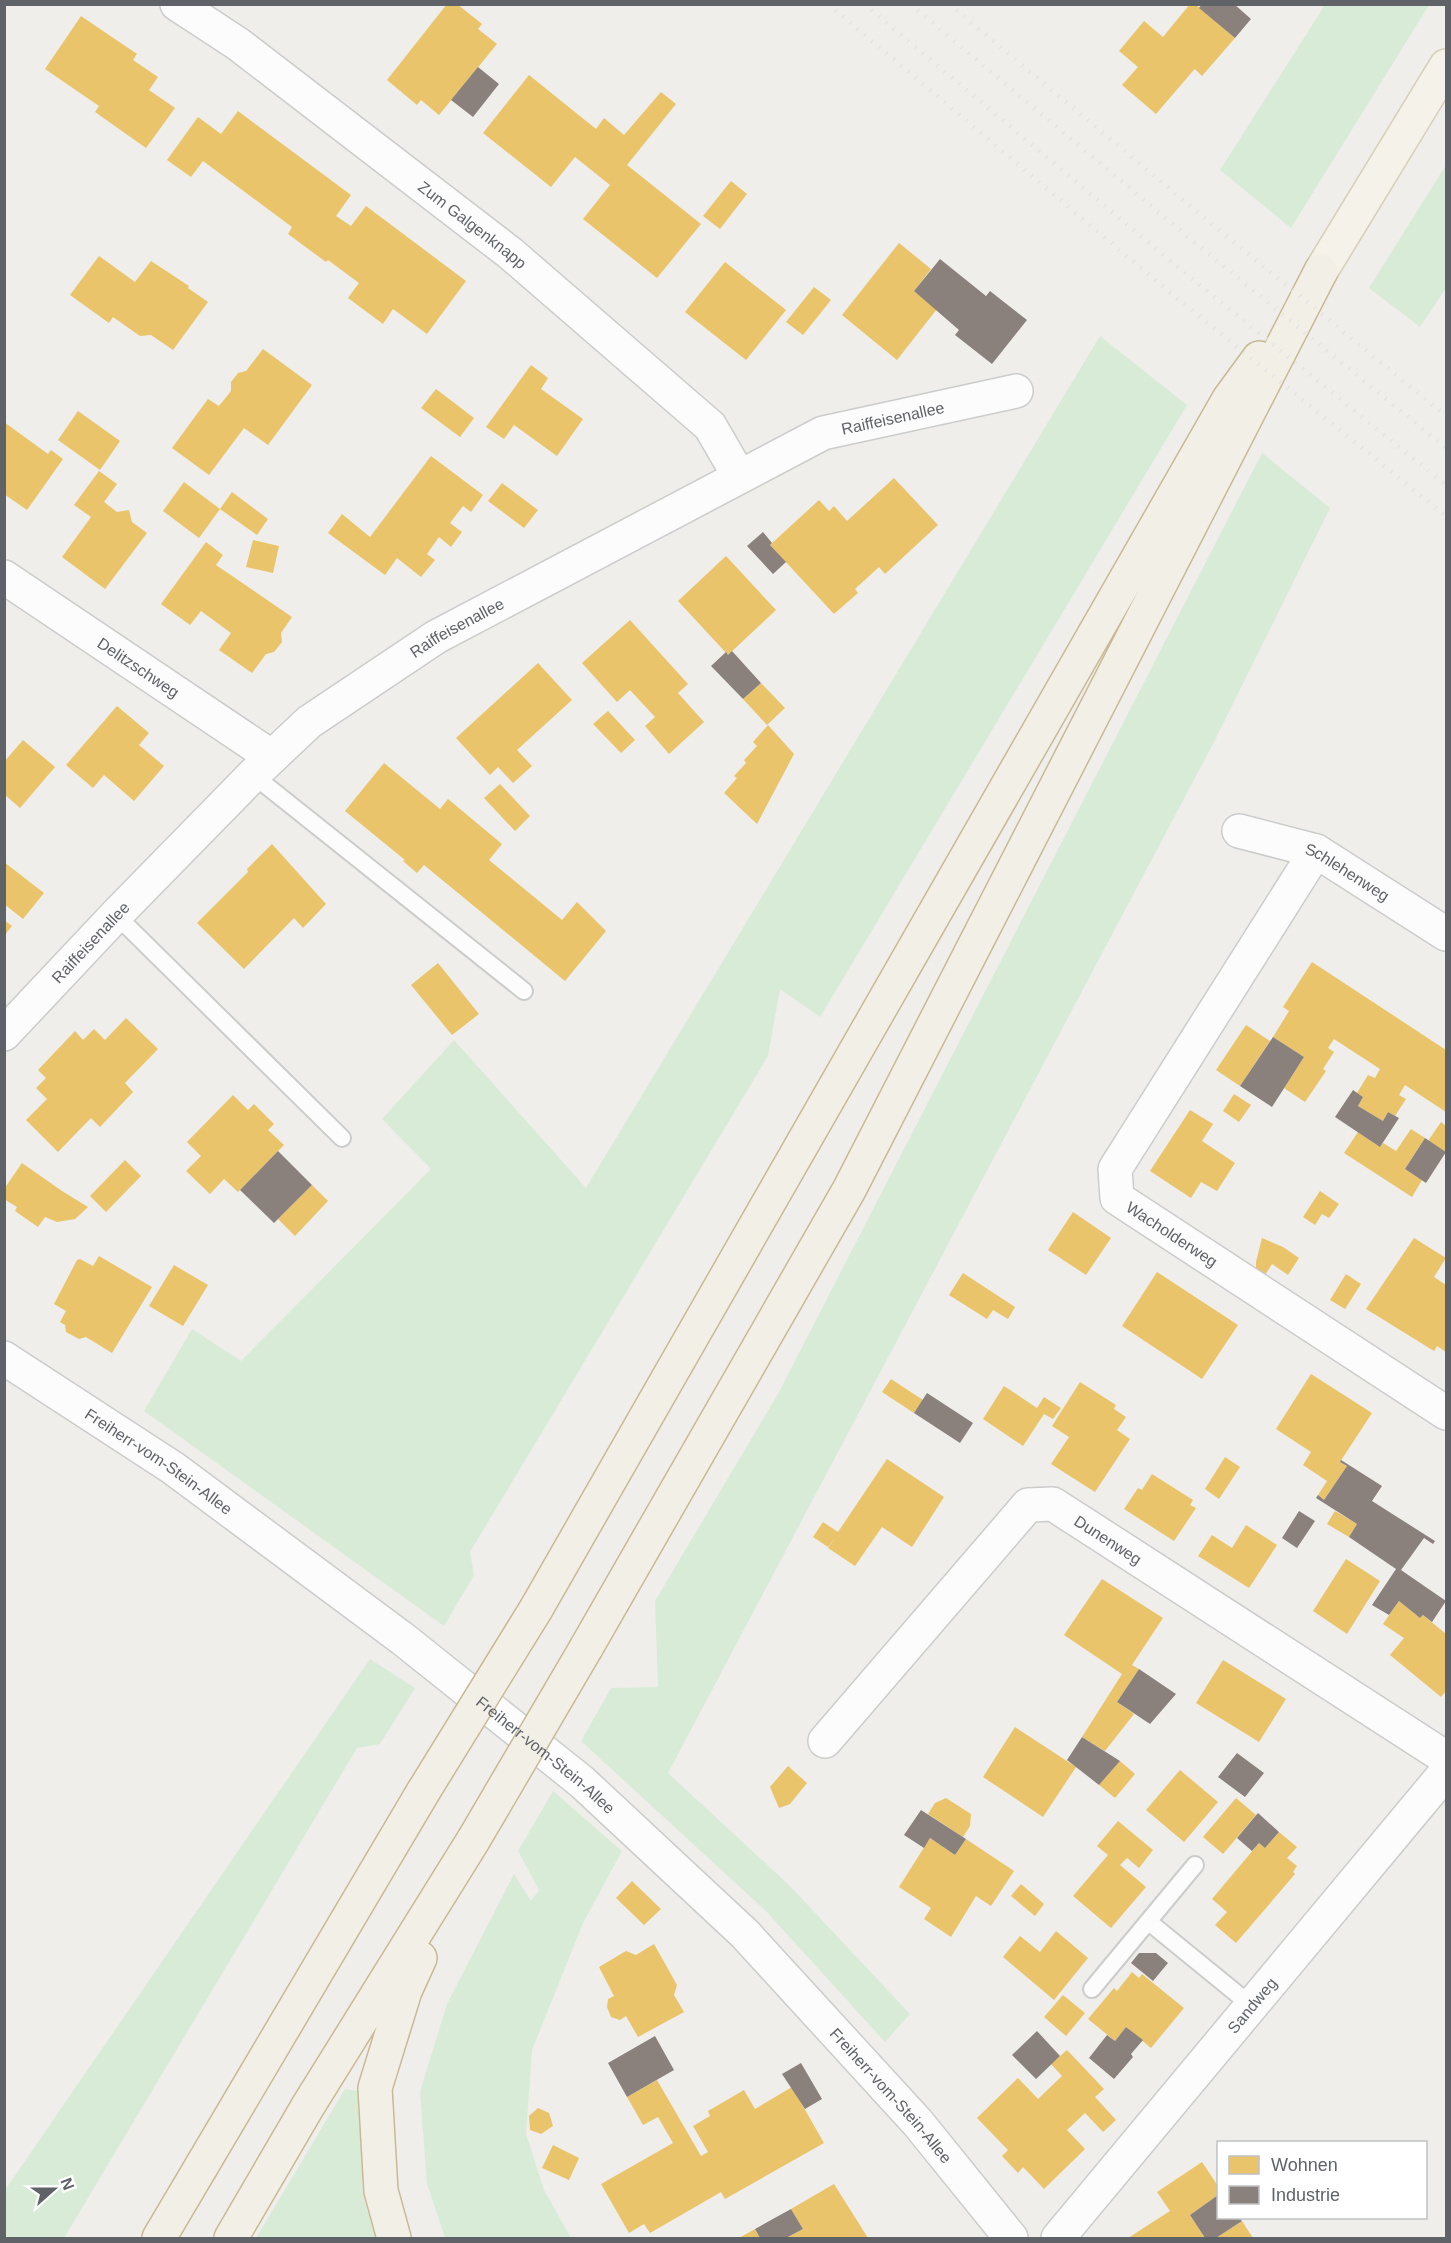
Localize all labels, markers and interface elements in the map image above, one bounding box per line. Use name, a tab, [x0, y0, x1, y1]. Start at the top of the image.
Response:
street label: Zum Galgenknapp	[415, 178, 530, 272]
street label: Raiffeisenallee	[840, 398, 946, 437]
street label: Raiffeisenallee	[407, 594, 507, 661]
street label: Delitzschweg	[95, 634, 182, 701]
street label: Schlehenweg	[1304, 840, 1393, 904]
street label: Raiffeisenallee	[48, 898, 133, 986]
street label: Wacholderweg	[1123, 1198, 1221, 1270]
street label: Freiherr-vom-Stein-Allee	[82, 1405, 236, 1518]
street label: Dunenweg	[1071, 1512, 1145, 1568]
street label: Freiherr-vom-Stein-Allee	[473, 1693, 618, 1817]
street label: Sandweg	[1224, 1974, 1280, 2036]
street label: Freiherr-vom-Stein-Allee	[827, 2025, 955, 2166]
legend	[1217, 2141, 1427, 2219]
text: Wohnen	[1271, 2155, 1338, 2175]
north arrow	[24, 2159, 84, 2219]
text: N	[58, 2175, 78, 2192]
text: Industrie	[1271, 2185, 1340, 2205]

